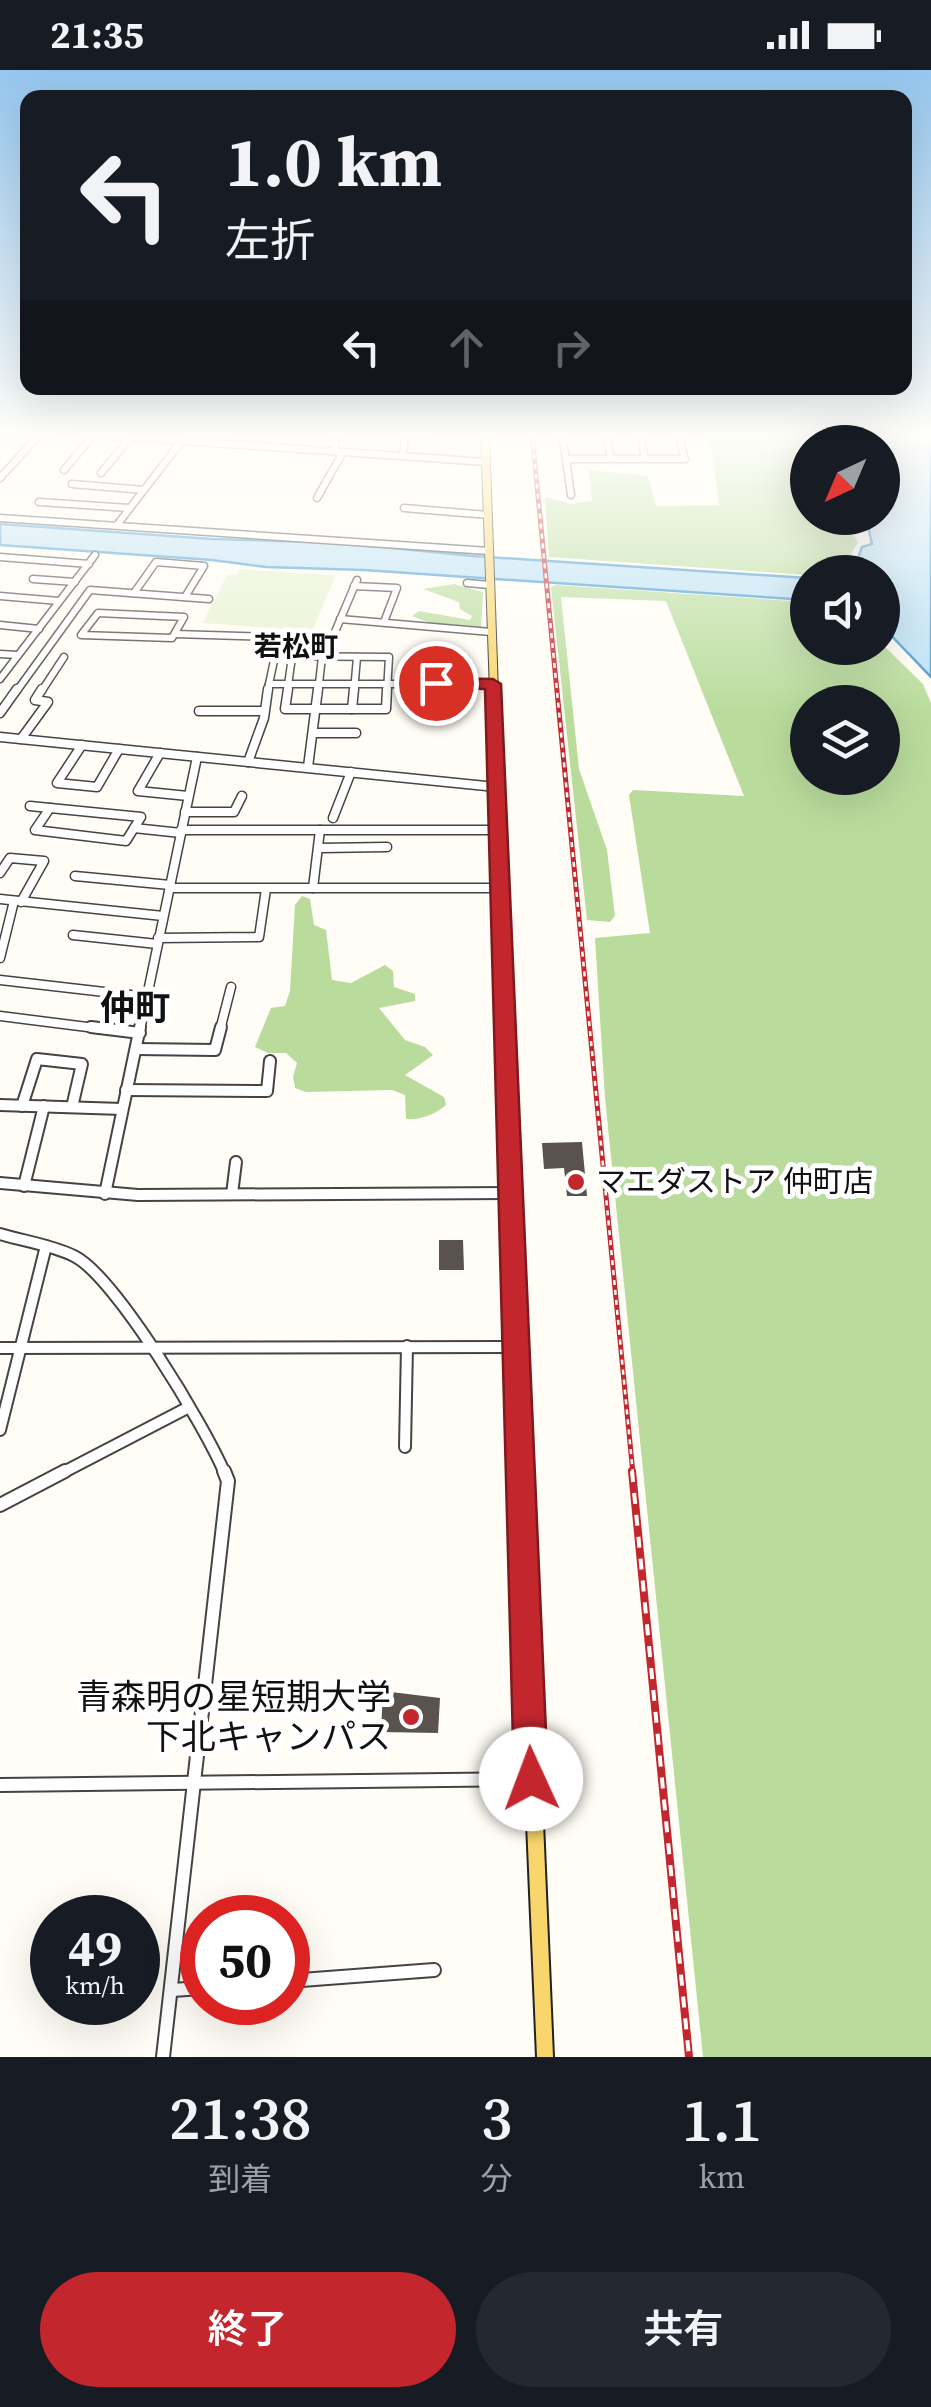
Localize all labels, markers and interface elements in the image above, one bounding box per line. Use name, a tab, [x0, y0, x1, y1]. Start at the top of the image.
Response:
text: 21:35	[50, 9, 144, 61]
text: 1.0 km	[225, 113, 442, 209]
icon: left	[60, 130, 190, 260]
text: 左折	[225, 209, 315, 271]
icon: left	[334, 320, 389, 375]
icon: ahead	[439, 320, 494, 375]
icon: right	[544, 320, 599, 375]
north arrow	[790, 425, 900, 535]
map controls	[790, 425, 900, 795]
button: sound	[790, 555, 900, 665]
district label: 若松町	[254, 627, 338, 665]
pin	[394, 641, 479, 726]
icon: arrive	[409, 656, 464, 711]
button: layers	[790, 685, 900, 795]
district label: 仲町	[100, 984, 170, 1032]
place label: マエダストア 仲町店	[596, 1161, 873, 1202]
marker: マエダストア 仲町店	[565, 1171, 587, 1193]
place label: 青森明の星短期大学 下北キャンパス	[76, 1673, 391, 1761]
marker: 青森明の星短期大学 下北キャンパス	[400, 1706, 422, 1728]
position arrow	[479, 1727, 583, 1831]
speed limit sign: 50	[180, 1895, 310, 2025]
text: 49	[68, 1913, 122, 1982]
text: km/h	[65, 1968, 125, 2002]
text: 21:38	[169, 2077, 312, 2159]
text: 3	[481, 2077, 512, 2159]
text: 1.1	[682, 2079, 762, 2161]
text: km	[699, 2155, 745, 2199]
text: 到着	[208, 2157, 272, 2201]
text: 分	[481, 2157, 513, 2201]
button: 終了	[40, 2272, 456, 2387]
button: 共有	[476, 2272, 891, 2387]

